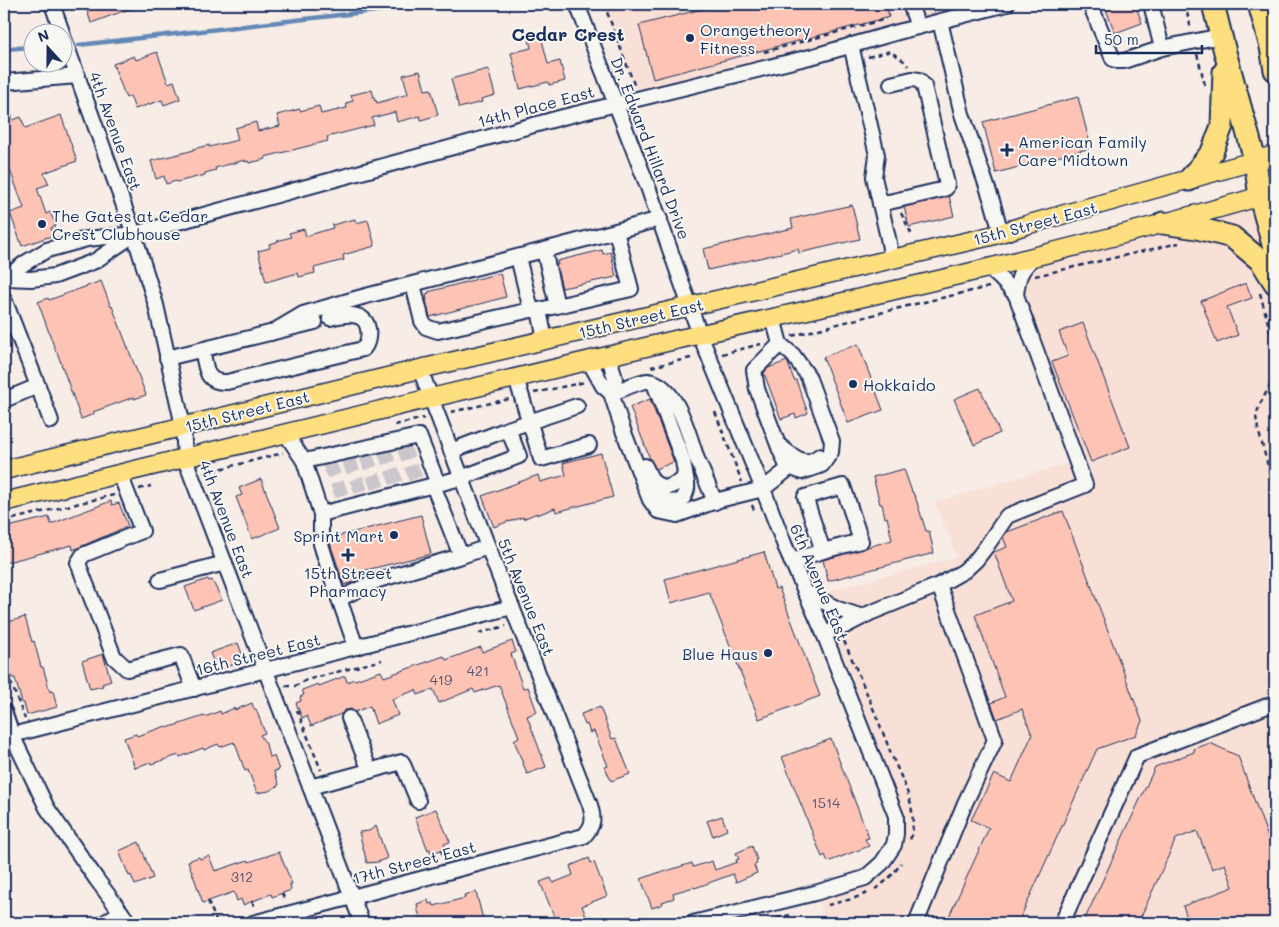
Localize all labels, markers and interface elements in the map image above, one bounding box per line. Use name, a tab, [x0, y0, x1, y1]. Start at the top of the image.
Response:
place label: Orangetheory Fitness	[700, 19, 811, 58]
north arrow	[22, 22, 72, 72]
district label: Cedar Crest	[512, 22, 624, 46]
scale bar	[1096, 22, 1203, 54]
text: N	[35, 25, 52, 46]
text: 50 m	[1104, 29, 1139, 49]
marker: Orangetheory Fitness	[684, 32, 696, 44]
street label: Dr. Edward Hillard Drive	[606, 54, 696, 242]
street label: 4th Avenue East	[85, 69, 147, 193]
street label: 14th Place East	[475, 80, 597, 132]
place label: American Family Care Midtown	[1018, 131, 1147, 170]
marker: American Family Care Midtown	[1000, 143, 1014, 157]
street label: 15th Street East	[971, 196, 1099, 250]
place label: The Gates at Cedar Crest Clubhouse	[52, 205, 208, 244]
marker: The Gates at Cedar Crest Clubhouse	[36, 218, 48, 230]
street label: 15th Street East	[576, 293, 706, 343]
place label: Hokkaido	[863, 374, 935, 395]
marker: Hokkaido	[847, 378, 859, 390]
street label: 15th Street East	[183, 385, 311, 437]
street label: 4th Avenue East	[195, 457, 259, 581]
street label: 6th Avenue East	[786, 520, 854, 644]
place label: Sprint Mart	[293, 525, 384, 546]
marker: Sprint Mart	[388, 529, 400, 541]
street label: 5th Avenue East	[494, 535, 560, 659]
marker: 15th Street Pharmacy	[342, 549, 354, 561]
place label: 15th Street Pharmacy	[304, 562, 392, 601]
street label: 16th Street East	[193, 628, 323, 680]
place label: Blue Haus	[682, 643, 758, 664]
marker: Blue Haus	[762, 647, 774, 659]
house number: 421	[467, 661, 489, 680]
house number: 419	[430, 670, 452, 689]
house number: 1514	[812, 793, 841, 812]
street label: 17th Street East	[350, 835, 478, 889]
house number: 312	[231, 867, 253, 886]

